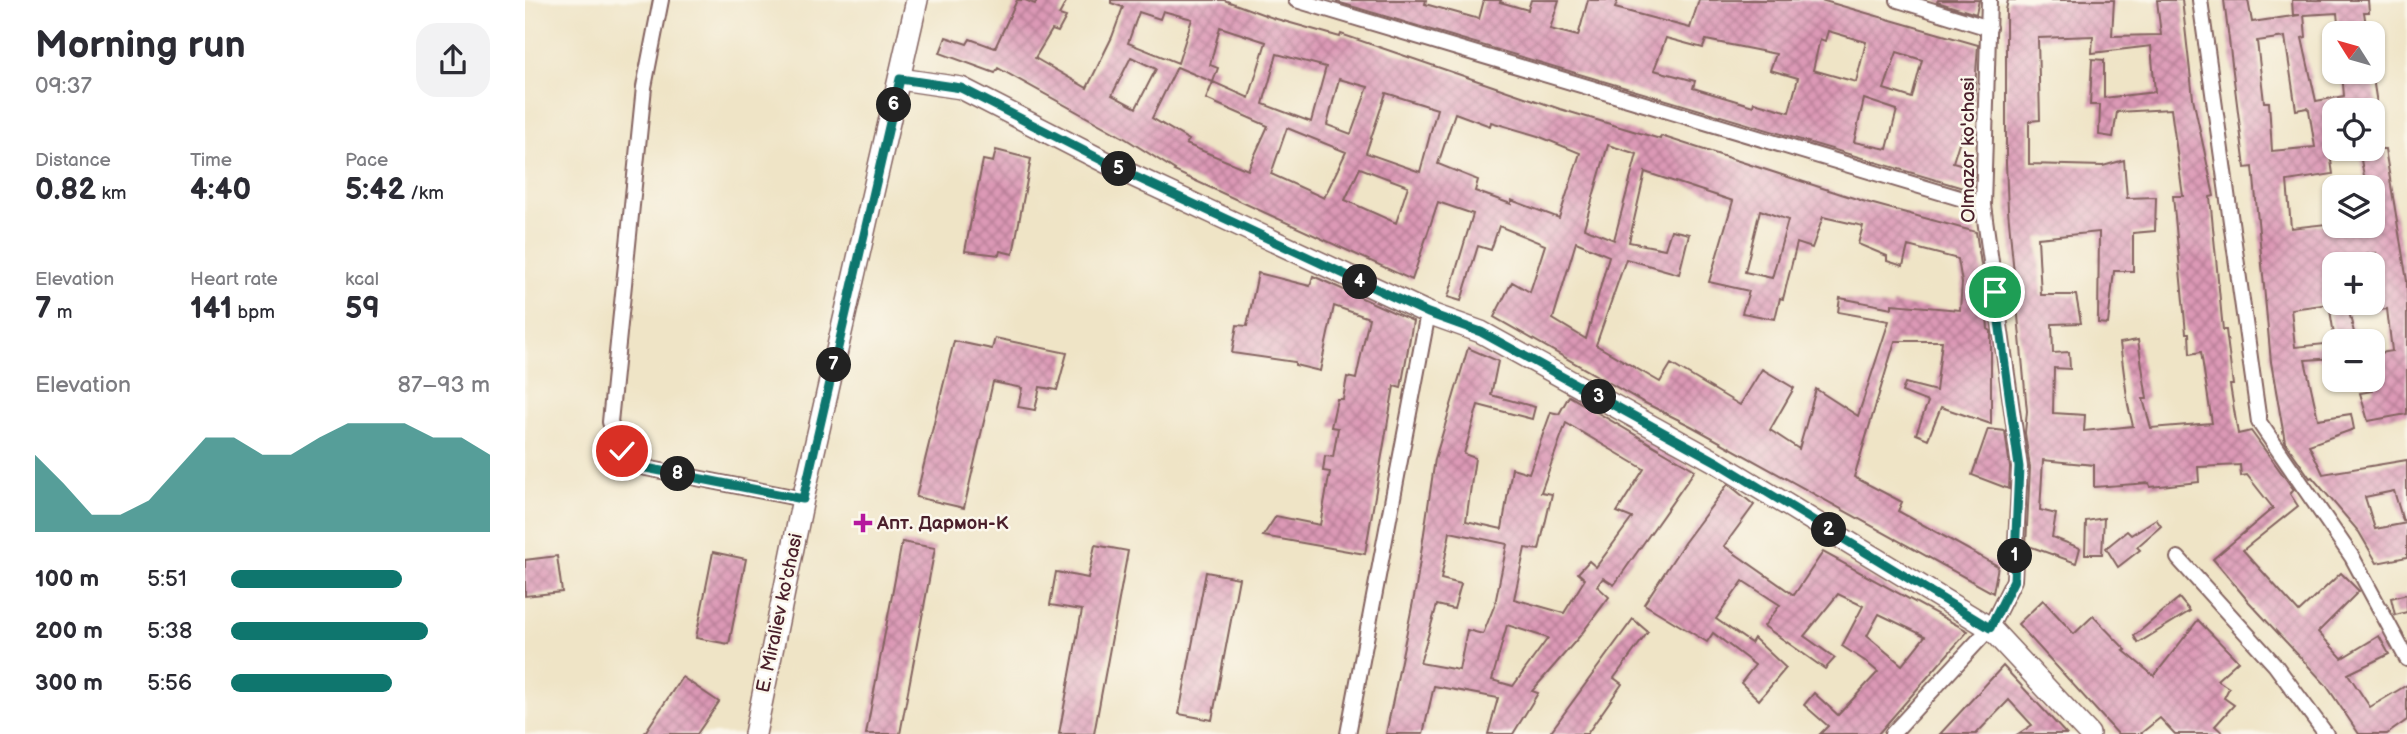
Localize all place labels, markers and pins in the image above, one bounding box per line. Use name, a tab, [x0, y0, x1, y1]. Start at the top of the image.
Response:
pin: 6	[877, 88, 911, 122]
pin: 5	[1101, 152, 1137, 186]
pin	[1965, 262, 2025, 322]
pin: 4	[1343, 264, 1377, 300]
pin: 7	[817, 348, 851, 382]
pin: 3	[1581, 380, 1617, 414]
pin	[592, 421, 652, 481]
pin: 8	[661, 456, 695, 491]
place label: Апт. Дармон-К	[876, 512, 1009, 535]
pin: 2	[1811, 512, 1847, 548]
marker: Апт. Дармон-К	[855, 515, 871, 531]
pin: 1	[1997, 538, 2033, 574]

